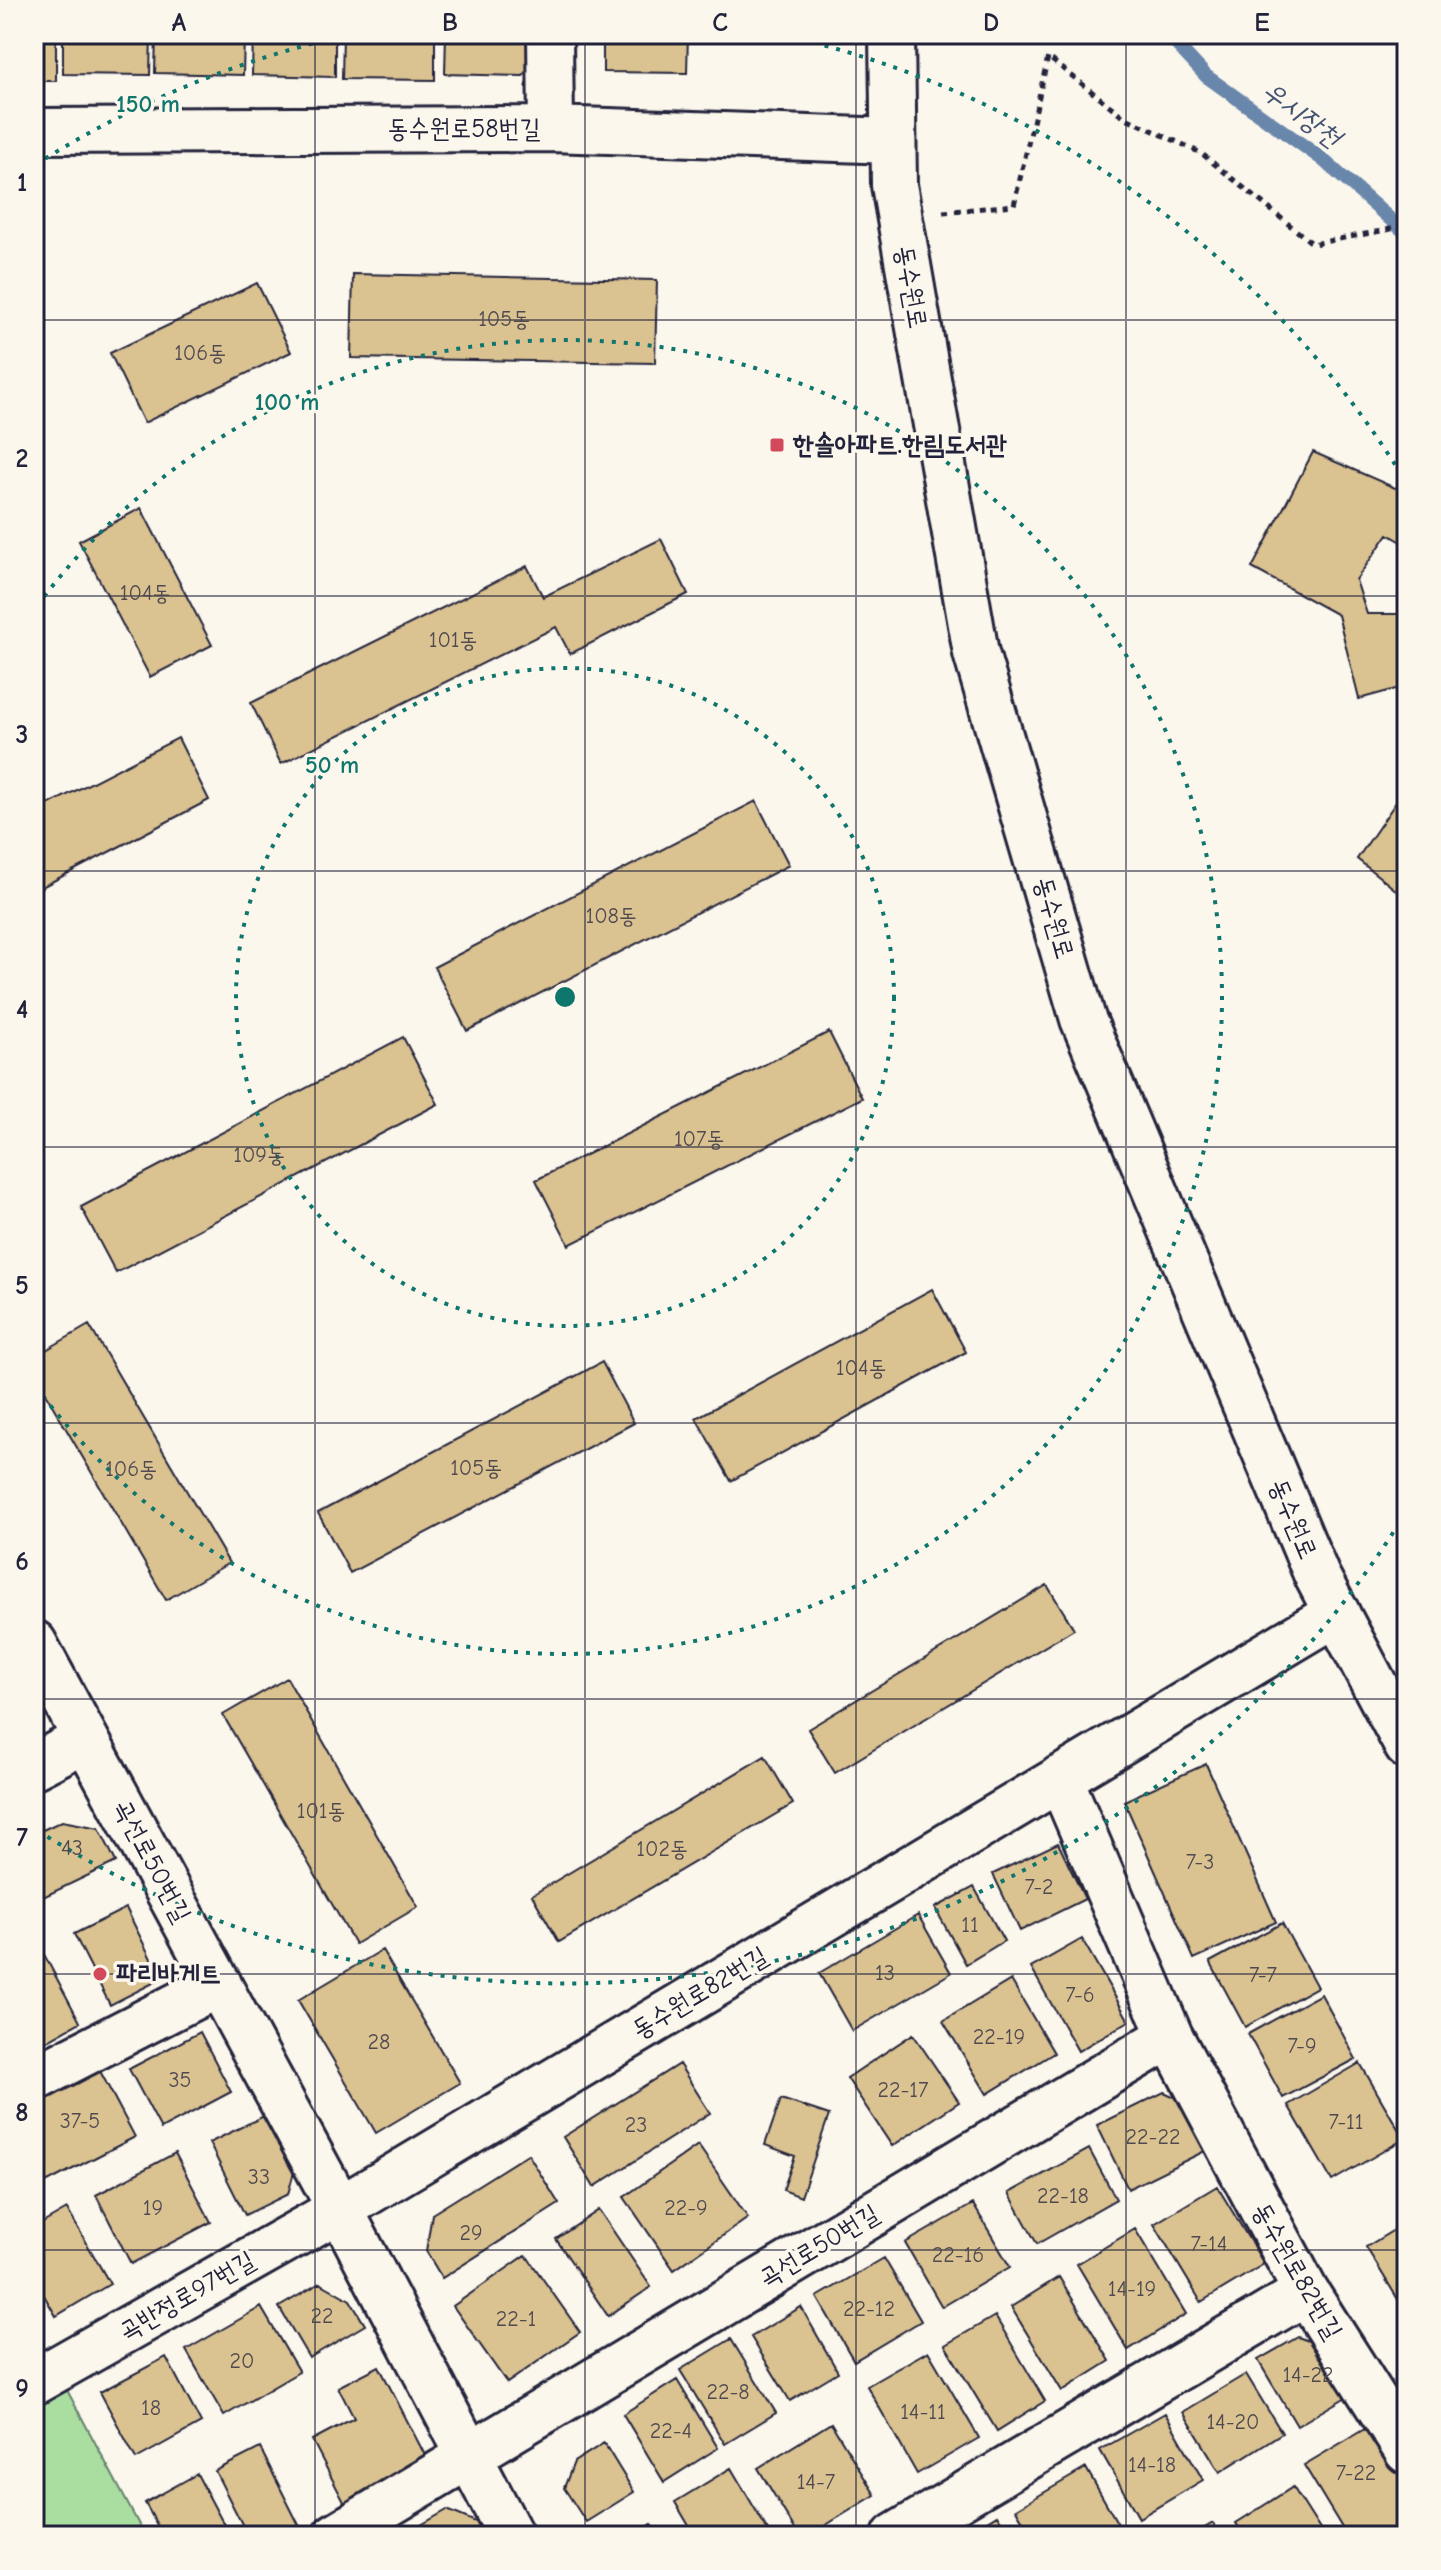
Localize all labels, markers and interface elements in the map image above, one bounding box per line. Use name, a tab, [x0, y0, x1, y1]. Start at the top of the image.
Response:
text: A	[172, 8, 187, 38]
text: B	[442, 8, 458, 38]
text: C	[712, 8, 728, 38]
text: D	[983, 8, 999, 38]
text: E	[1254, 8, 1270, 38]
water label: 우시장천	[1256, 74, 1350, 155]
text: 150 m	[116, 90, 180, 118]
street label: 동수원로58번길	[387, 114, 541, 144]
text: 1	[17, 168, 27, 198]
street label: 동수원로	[889, 243, 933, 331]
house number: 105동	[478, 306, 530, 332]
house number: 106동	[174, 340, 226, 366]
text: 100 m	[255, 388, 319, 416]
place label: 한솔아파트.한림도서관	[792, 430, 1007, 460]
marker: 한솔아파트.한림도서관	[768, 436, 786, 454]
text: 2	[16, 444, 28, 474]
house number: 104동	[120, 580, 170, 606]
house number: 101동	[429, 627, 477, 653]
text: 3	[16, 720, 28, 750]
text: 50 m	[305, 751, 359, 779]
street label: 동수원로	[1028, 874, 1080, 962]
house number: 108동	[585, 903, 637, 929]
centre of rings	[551, 983, 579, 1011]
text: 4	[16, 995, 28, 1025]
house number: 107동	[674, 1126, 724, 1152]
house number: 109동	[233, 1142, 285, 1168]
text: 5	[15, 1271, 29, 1301]
house number: 104동	[836, 1355, 886, 1381]
house number: 105동	[450, 1455, 502, 1481]
house number: 106동	[105, 1456, 157, 1482]
street label: 동수원로	[1263, 1475, 1323, 1563]
text: 6	[15, 1547, 29, 1577]
street label: 곡선로50번길	[107, 1795, 197, 1927]
house number: 101동	[297, 1798, 345, 1824]
text: 7	[16, 1823, 28, 1853]
house number: 43	[61, 1835, 83, 1861]
house number: 102동	[636, 1836, 688, 1862]
house number: 7-3	[1186, 1849, 1214, 1875]
house number: 7-2	[1025, 1874, 1054, 1900]
house number: 11	[961, 1912, 979, 1938]
street label: 동수원로82번길	[627, 1941, 773, 2045]
place label: 파리바게트	[116, 1959, 221, 1989]
house number: 13	[875, 1960, 895, 1986]
house number: 7-7	[1249, 1962, 1278, 1988]
marker: 파리바게트	[91, 1965, 109, 1983]
house number: 7-6	[1065, 1982, 1095, 2008]
house number: 22-19	[973, 2024, 1025, 2050]
house number: 28	[368, 2029, 390, 2055]
house number: 7-9	[1287, 2033, 1317, 2059]
house number: 35	[168, 2067, 192, 2093]
house number: 22-17	[878, 2077, 929, 2103]
text: 8	[15, 2098, 29, 2128]
house number: 37-5	[60, 2108, 100, 2134]
house number: 7-11	[1329, 2109, 1363, 2135]
house number: 23	[625, 2112, 647, 2138]
house number: 22-22	[1126, 2124, 1180, 2150]
house number: 33	[248, 2164, 270, 2190]
house number: 22-18	[1037, 2183, 1089, 2209]
house number: 19	[143, 2195, 163, 2221]
house number: 22-9	[664, 2195, 708, 2221]
street label: 동수원로82번길	[1246, 2197, 1348, 2345]
street label: 곡선로50번길	[754, 2198, 884, 2294]
house number: 29	[459, 2220, 483, 2246]
house number: 7-14	[1191, 2231, 1227, 2257]
house number: 22-16	[932, 2242, 984, 2268]
street label: 곡반정로97번길	[114, 2245, 260, 2347]
house number: 14-19	[1108, 2276, 1156, 2302]
house number: 22-12	[843, 2296, 895, 2322]
house number: 22	[310, 2303, 334, 2329]
house number: 22-1	[496, 2306, 536, 2332]
house number: 20	[230, 2348, 254, 2374]
house number: 14-22	[1282, 2362, 1334, 2388]
text: 9	[15, 2374, 29, 2404]
house number: 22-8	[706, 2379, 750, 2405]
house number: 18	[141, 2395, 161, 2421]
house number: 14-11	[900, 2399, 946, 2425]
house number: 14-20	[1206, 2409, 1260, 2435]
house number: 22-4	[650, 2418, 692, 2444]
house number: 14-18	[1128, 2452, 1176, 2478]
house number: 7-22	[1336, 2460, 1376, 2486]
house number: 14-7	[797, 2469, 836, 2495]

